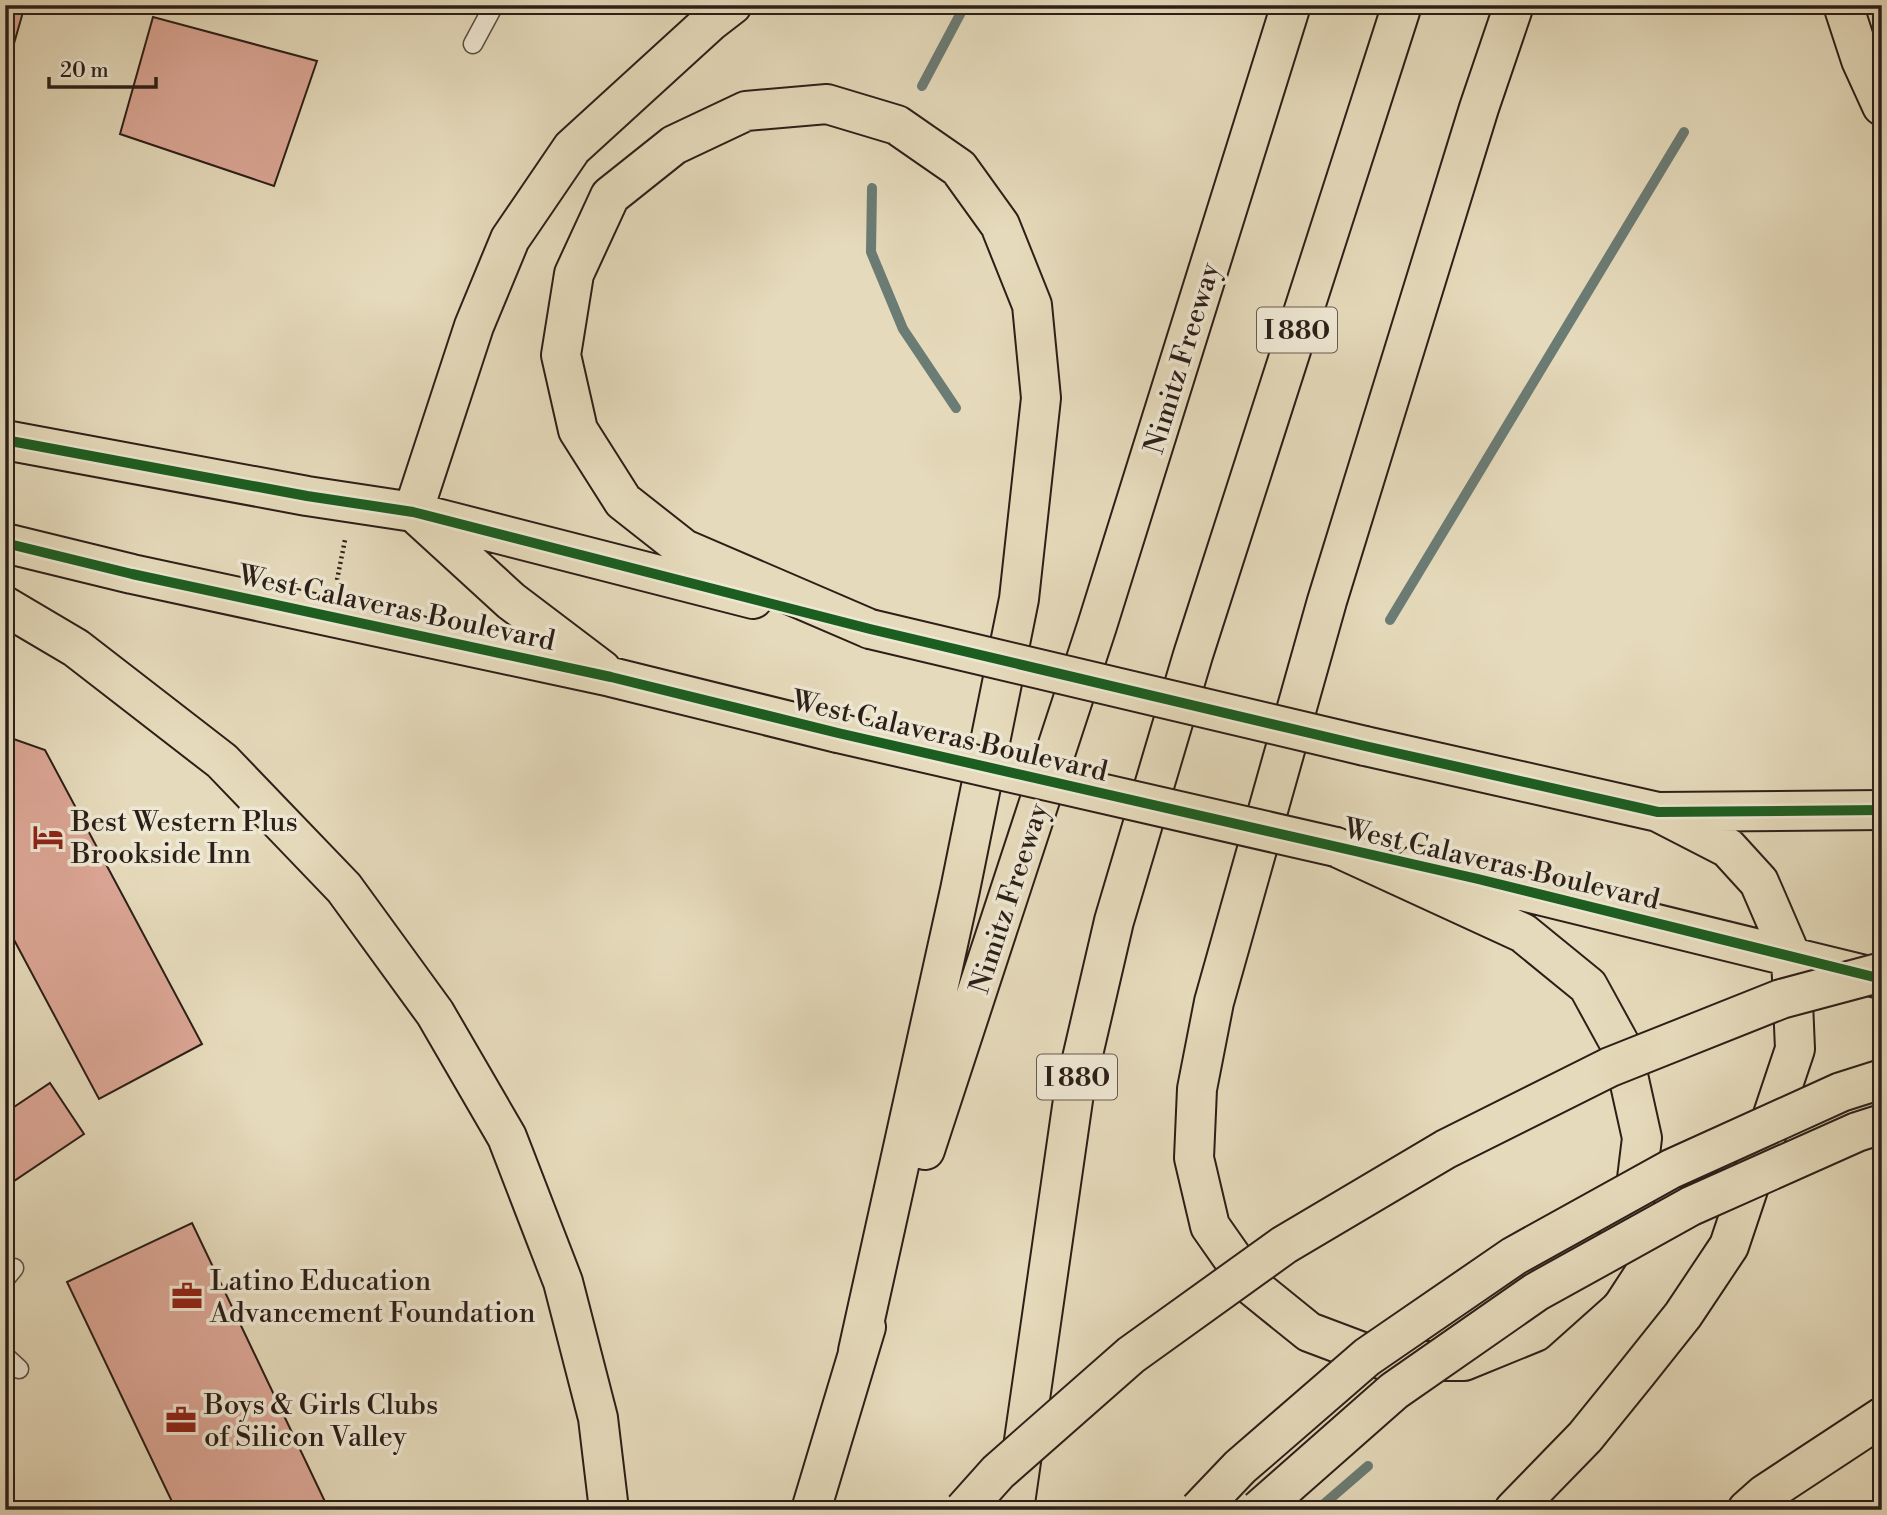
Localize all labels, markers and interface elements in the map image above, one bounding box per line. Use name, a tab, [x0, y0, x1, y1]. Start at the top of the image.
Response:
scale bar	[49, 46, 156, 90]
text: 20 m	[60, 58, 109, 84]
street label: Nimitz Freeway	[1137, 258, 1228, 458]
road number: I 880	[1257, 308, 1337, 352]
street label: West Calaveras Boulevard	[234, 558, 558, 659]
street label: West Calaveras Boulevard	[787, 683, 1111, 790]
street label: Nimitz Freeway	[962, 799, 1057, 998]
place label: Best Western Plus Brookside Inn	[70, 805, 298, 872]
street label: West Calaveras Boulevard	[1339, 811, 1663, 918]
hotel icon: Best Western Plus Brookside Inn	[31, 820, 65, 854]
road number: I 880	[1037, 1054, 1117, 1100]
place label: Latino Education Advancement Foundation	[209, 1264, 536, 1331]
office icon: Latino Education Advancement Foundation	[170, 1279, 204, 1313]
place label: Boys & Girls Clubs of Silicon Valley	[203, 1388, 438, 1455]
office icon: Boys & Girls Clubs of Silicon Valley	[164, 1403, 198, 1437]

